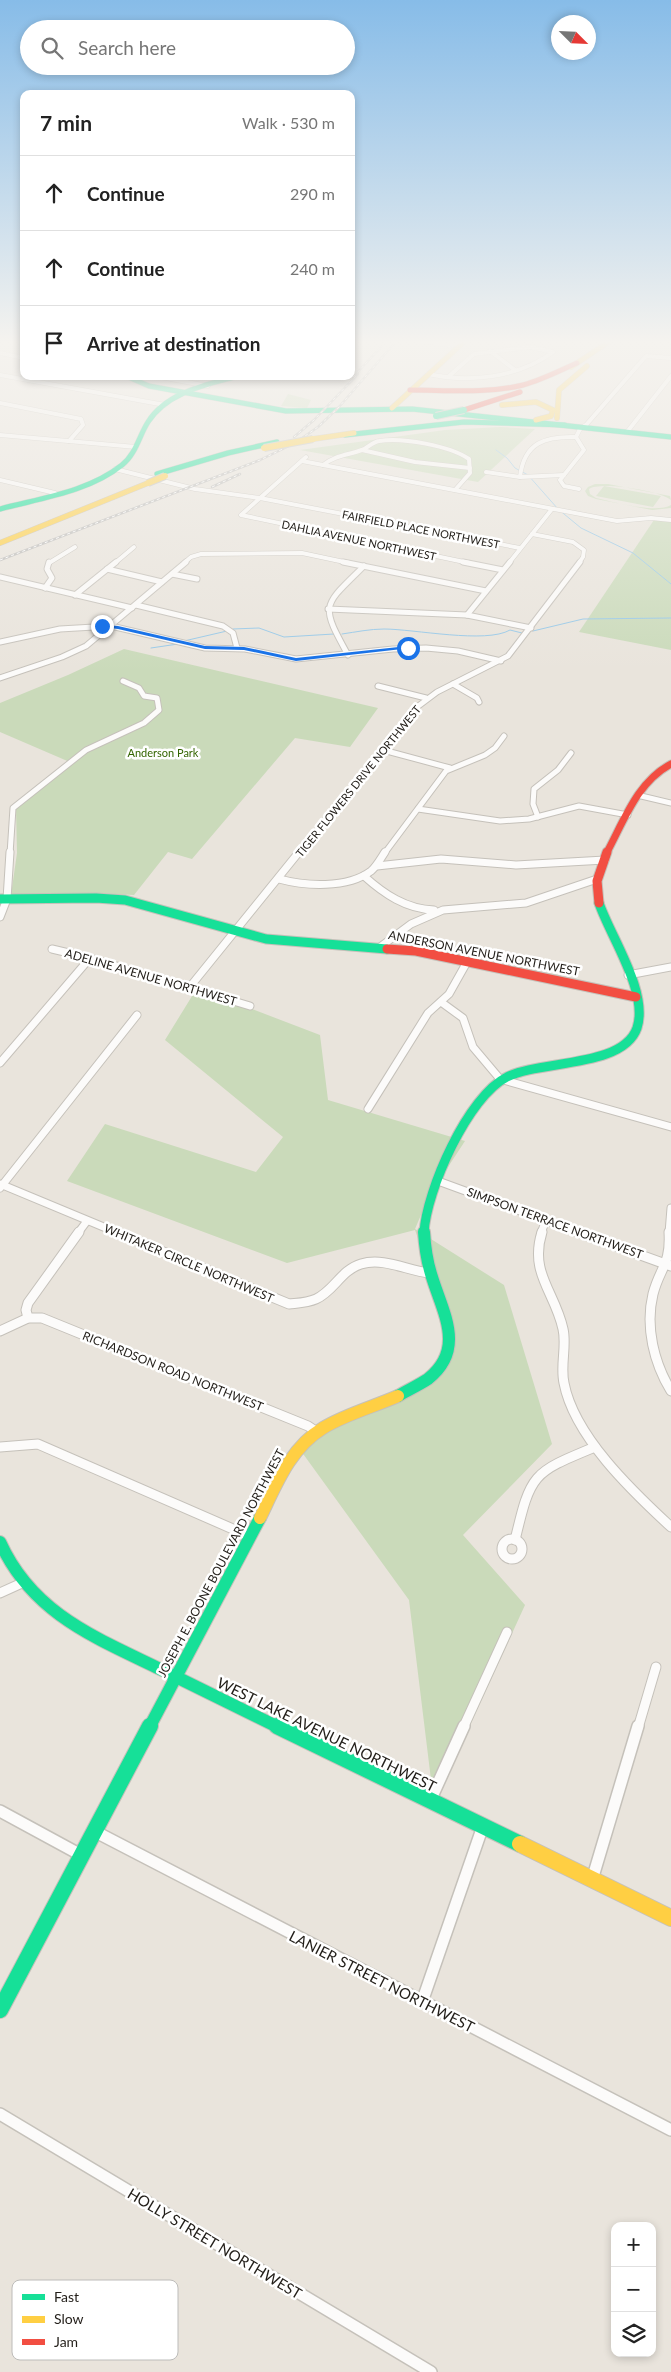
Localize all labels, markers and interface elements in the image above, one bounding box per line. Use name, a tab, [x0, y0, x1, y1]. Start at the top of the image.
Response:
north arrow	[551, 15, 596, 60]
search box	[20, 20, 355, 75]
icon: search	[38, 34, 66, 62]
text: Search here	[78, 36, 176, 59]
text: 7 min	[40, 110, 92, 135]
text: Walk · 530 m	[242, 113, 335, 132]
icon: ahead	[40, 179, 68, 207]
text: Continue	[87, 182, 165, 205]
text: 290 m	[290, 184, 335, 203]
icon: ahead	[40, 254, 68, 282]
text: Continue	[87, 257, 165, 280]
text: 240 m	[290, 259, 335, 278]
icon: arrive	[40, 329, 68, 357]
text: Arrive at destination	[87, 332, 260, 355]
street label: FAIRFIELD PLACE NORTHWEST	[341, 507, 501, 551]
street label: DAHLIA AVENUE NORTHWEST	[281, 517, 438, 563]
route end	[91, 615, 114, 638]
route start	[397, 637, 420, 660]
street label: TIGER FLOWERS DRIVE NORTHWEST	[293, 702, 424, 859]
park label: Anderson Park	[128, 746, 199, 759]
street label: ANDERSON AVENUE NORTHWEST	[387, 927, 581, 979]
street label: ADELINE AVENUE NORTHWEST	[63, 945, 239, 1009]
street label: SIMPSON TERRACE NORTHWEST	[465, 1184, 645, 1262]
street label: WHITAKER CIRCLE NORTHWEST	[102, 1220, 276, 1306]
street label: RICHARDSON ROAD NORTHWEST	[80, 1328, 266, 1414]
street label: JOSEPH E. BOONE BOULEVARD NORTHWEST	[154, 1446, 288, 1680]
street label: WEST LAKE AVENUE NORTHWEST	[215, 1673, 440, 1795]
street label: LANIER STREET NORTHWEST	[286, 1926, 478, 2036]
street label: HOLLY STREET NORTHWEST	[125, 2184, 305, 2302]
map controls	[611, 2222, 656, 2357]
button: +	[611, 2222, 656, 2267]
button: −	[611, 2267, 656, 2312]
legend	[12, 2280, 178, 2360]
text: Fast	[54, 2288, 79, 2305]
text: Slow	[54, 2310, 84, 2327]
button: layers	[611, 2312, 656, 2357]
text: Jam	[54, 2333, 78, 2350]

